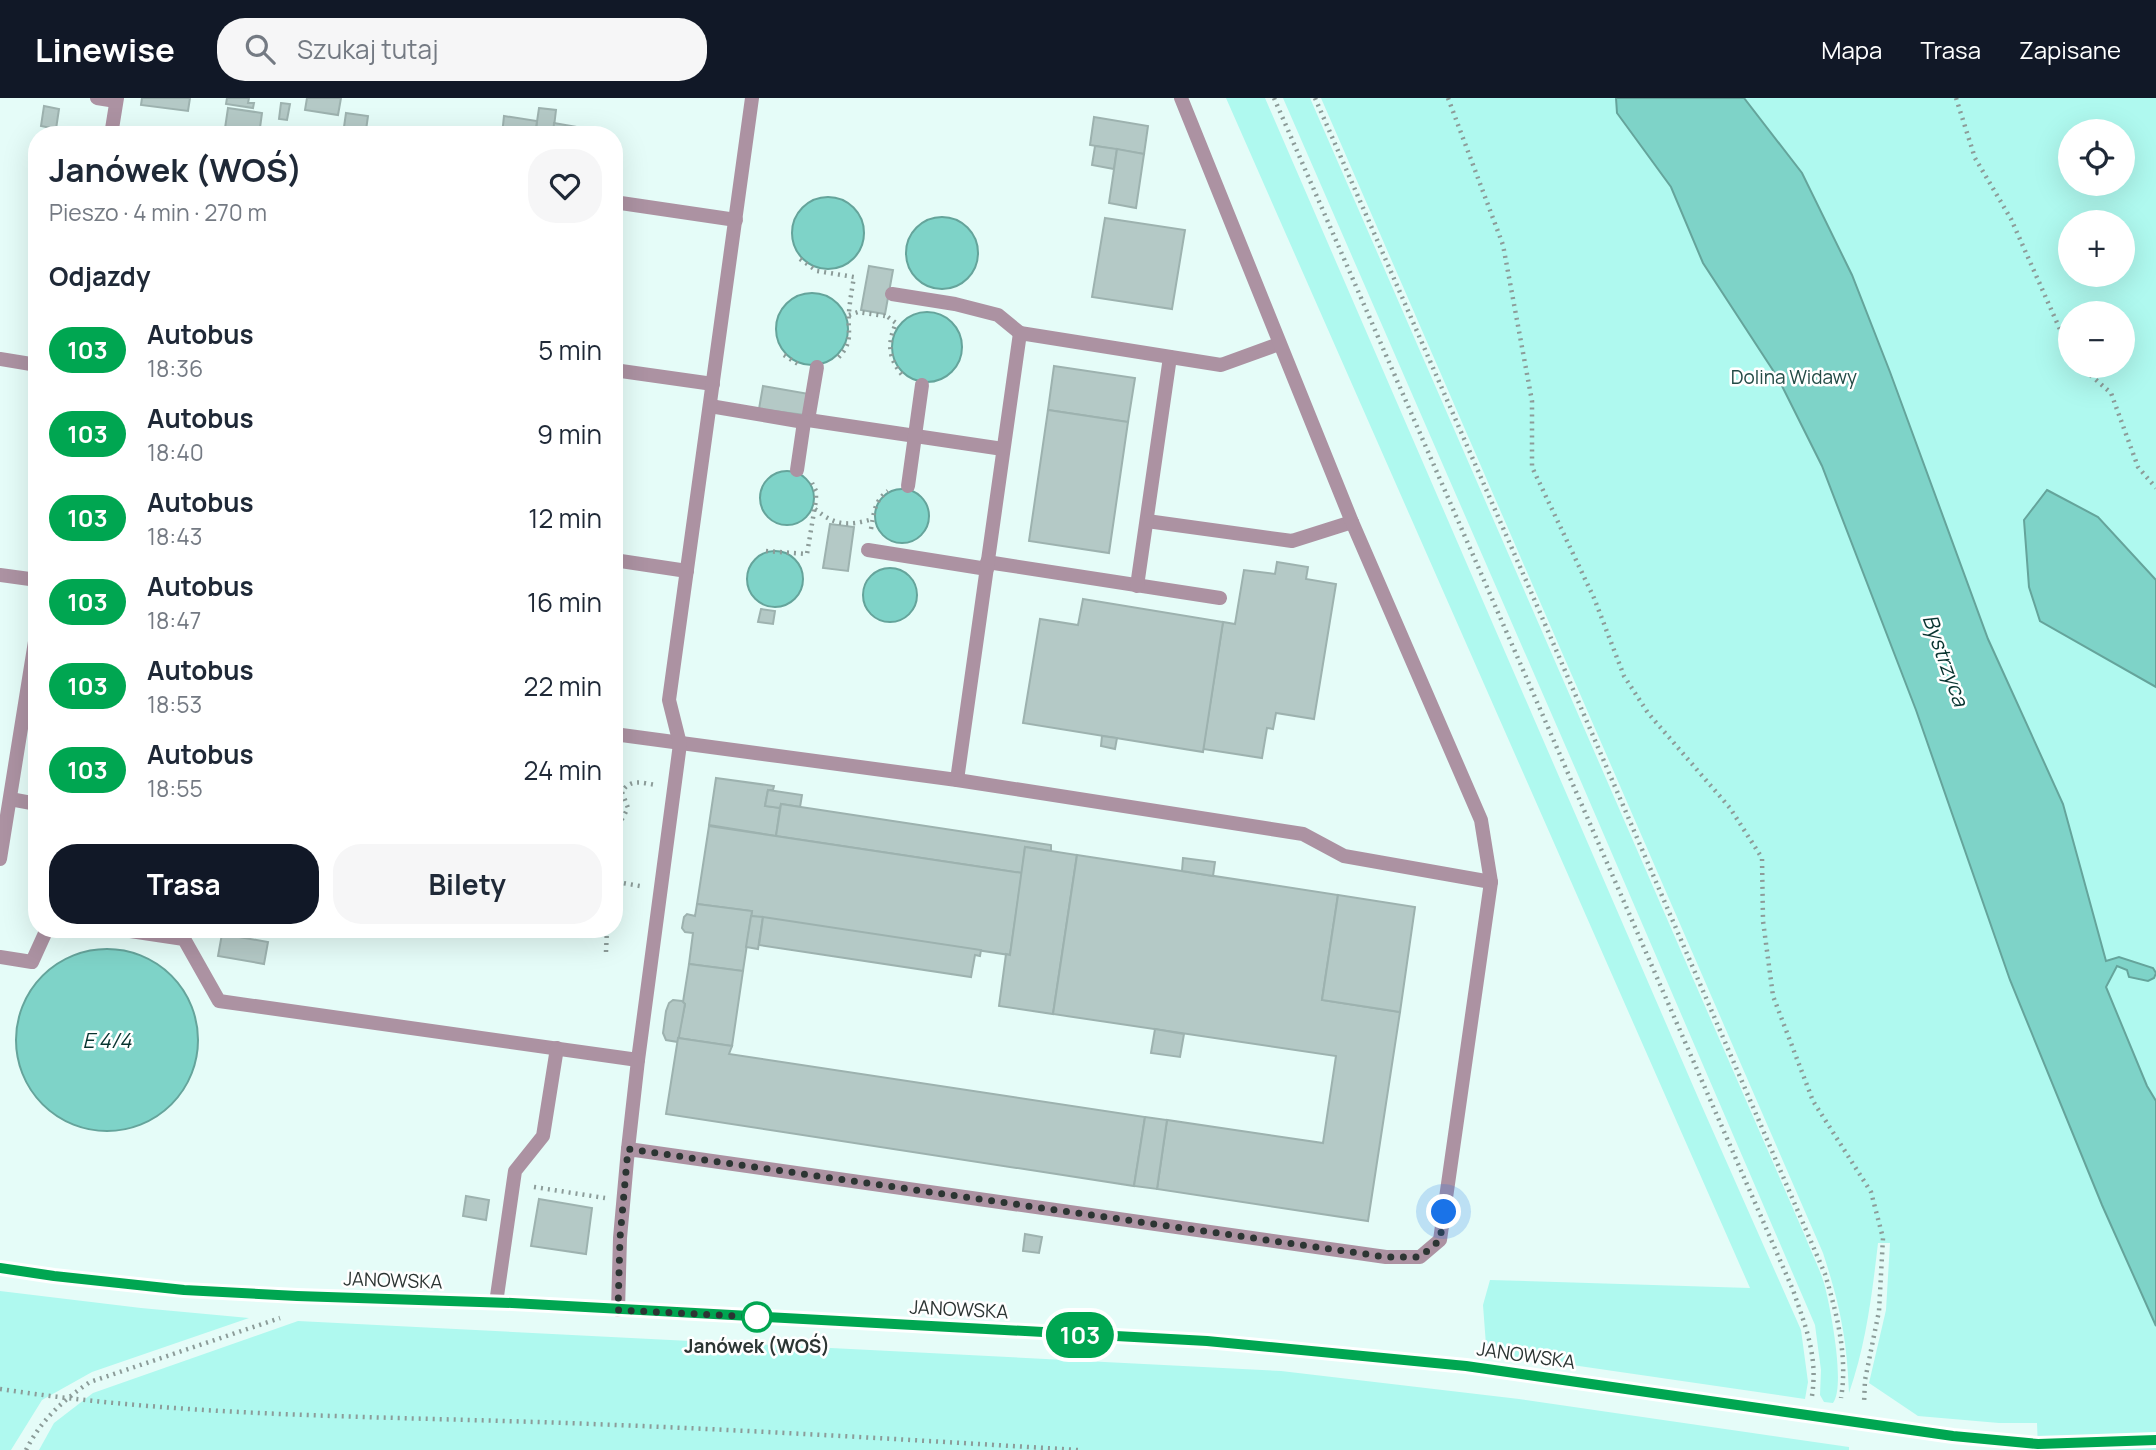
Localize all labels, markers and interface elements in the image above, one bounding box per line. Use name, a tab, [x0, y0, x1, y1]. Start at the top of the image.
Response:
search box	[217, 18, 707, 81]
text: Linewise	[35, 27, 175, 72]
icon: search	[241, 30, 279, 68]
text: Szukaj tutaj	[297, 31, 438, 67]
text: Mapa	[1821, 33, 1882, 66]
text: Trasa	[1920, 33, 1981, 66]
text: Zapisane	[2019, 33, 2121, 66]
map controls	[2058, 119, 2135, 378]
button: locate	[2058, 119, 2135, 196]
text: Janówek (WOŚ)	[49, 147, 303, 192]
button: heart	[528, 149, 602, 223]
text: Pieszo · 4 min · 270 m	[49, 196, 267, 228]
button: +	[2058, 210, 2135, 287]
text: Odjazdy	[49, 258, 150, 294]
button: −	[2058, 301, 2135, 378]
text: Autobus	[147, 316, 254, 352]
text: 5 min	[538, 332, 602, 368]
text: 103	[67, 333, 108, 366]
text: 18:36	[147, 352, 203, 384]
park label: Dolina Widawy	[1731, 364, 1857, 390]
text: Autobus	[147, 400, 254, 436]
text: 9 min	[537, 416, 602, 452]
text: 103	[67, 417, 108, 450]
text: 18:40	[147, 436, 204, 468]
text: Autobus	[147, 484, 254, 520]
text: 12 min	[528, 500, 602, 536]
text: 103	[67, 501, 108, 534]
text: 18:43	[147, 520, 202, 552]
text: Autobus	[147, 568, 254, 604]
text: 16 min	[527, 584, 602, 620]
text: 103	[67, 585, 108, 618]
text: 18:47	[147, 604, 201, 636]
water label: Bystrzyca	[1916, 610, 1976, 711]
text: Autobus	[147, 652, 254, 688]
text: 22 min	[524, 668, 602, 704]
text: 103	[67, 669, 108, 702]
text: 18:53	[147, 688, 202, 720]
text: Autobus	[147, 736, 254, 772]
text: 24 min	[524, 752, 602, 788]
text: 103	[67, 753, 108, 786]
text: 18:55	[147, 772, 203, 804]
button: Trasa	[49, 844, 319, 924]
button: Bilety	[333, 844, 602, 924]
water label: E 4/4	[82, 1026, 132, 1054]
your location	[1426, 1194, 1461, 1229]
street label: JANOWSKA	[343, 1265, 443, 1295]
street label: JANOWSKA	[909, 1293, 1009, 1325]
marker: Janówek (WOŚ)	[742, 1302, 772, 1332]
line badge: 103	[1040, 1312, 1120, 1358]
text: 103	[1060, 1318, 1100, 1351]
place label: Janówek (WOŚ)	[684, 1333, 830, 1359]
street label: JANOWSKA	[1475, 1335, 1577, 1375]

